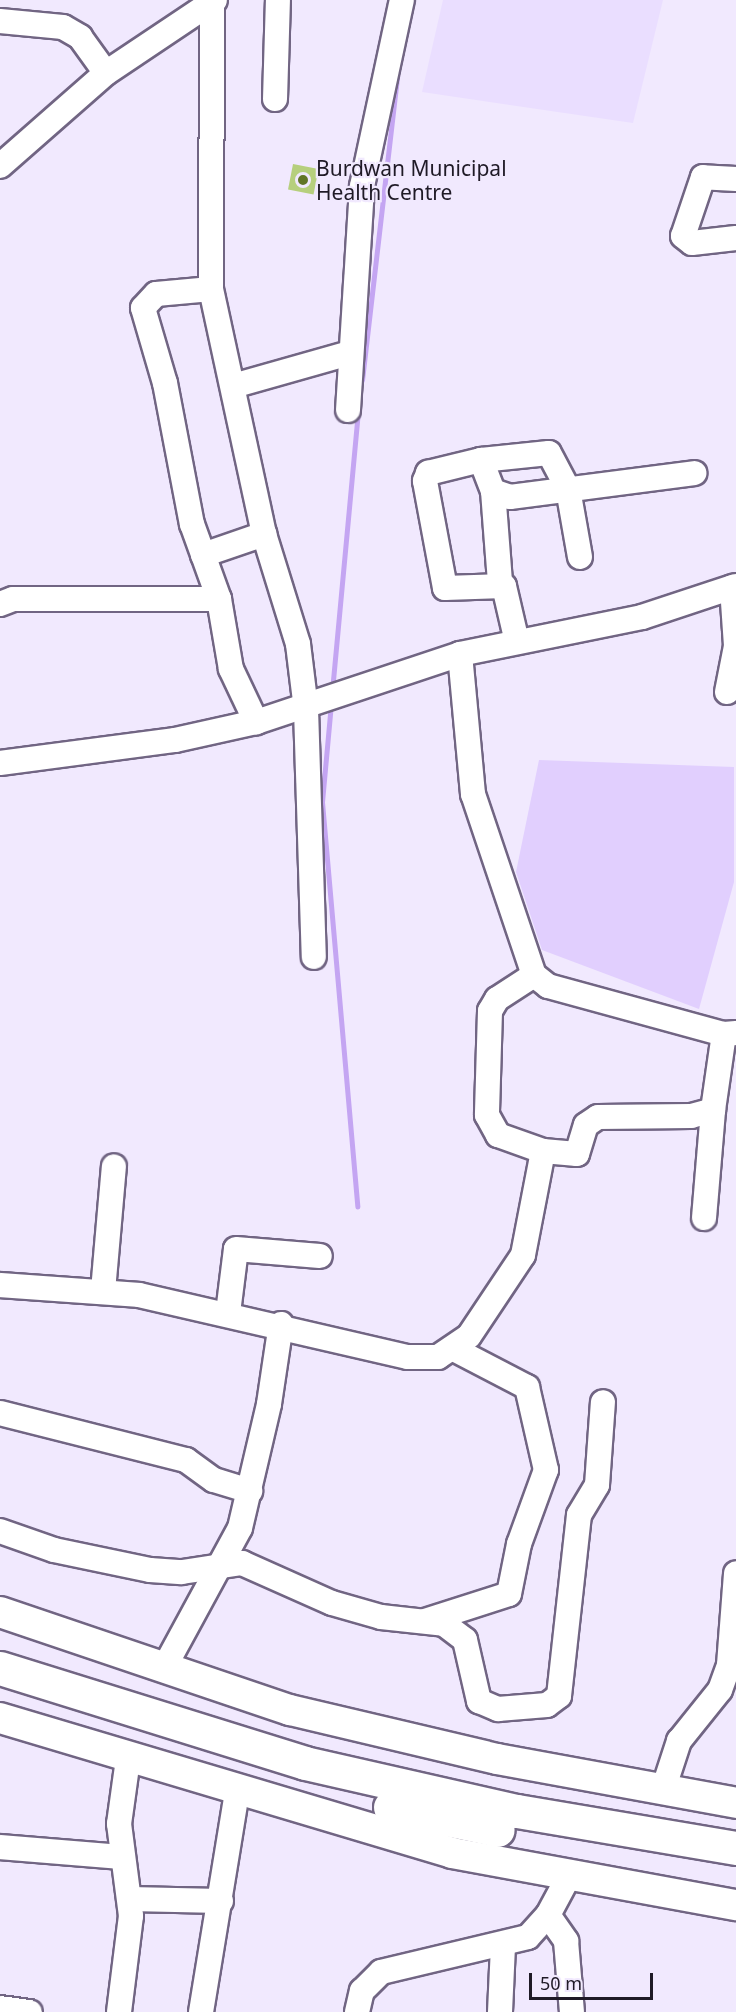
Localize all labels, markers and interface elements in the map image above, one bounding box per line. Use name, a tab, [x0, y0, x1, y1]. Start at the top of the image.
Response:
place label: Burdwan Municipal Health Centre	[316, 155, 507, 205]
marker: Burdwan Municipal Health Centre	[294, 171, 312, 189]
scale bar	[532, 1961, 656, 1999]
text: 50 m	[540, 1971, 582, 1995]

